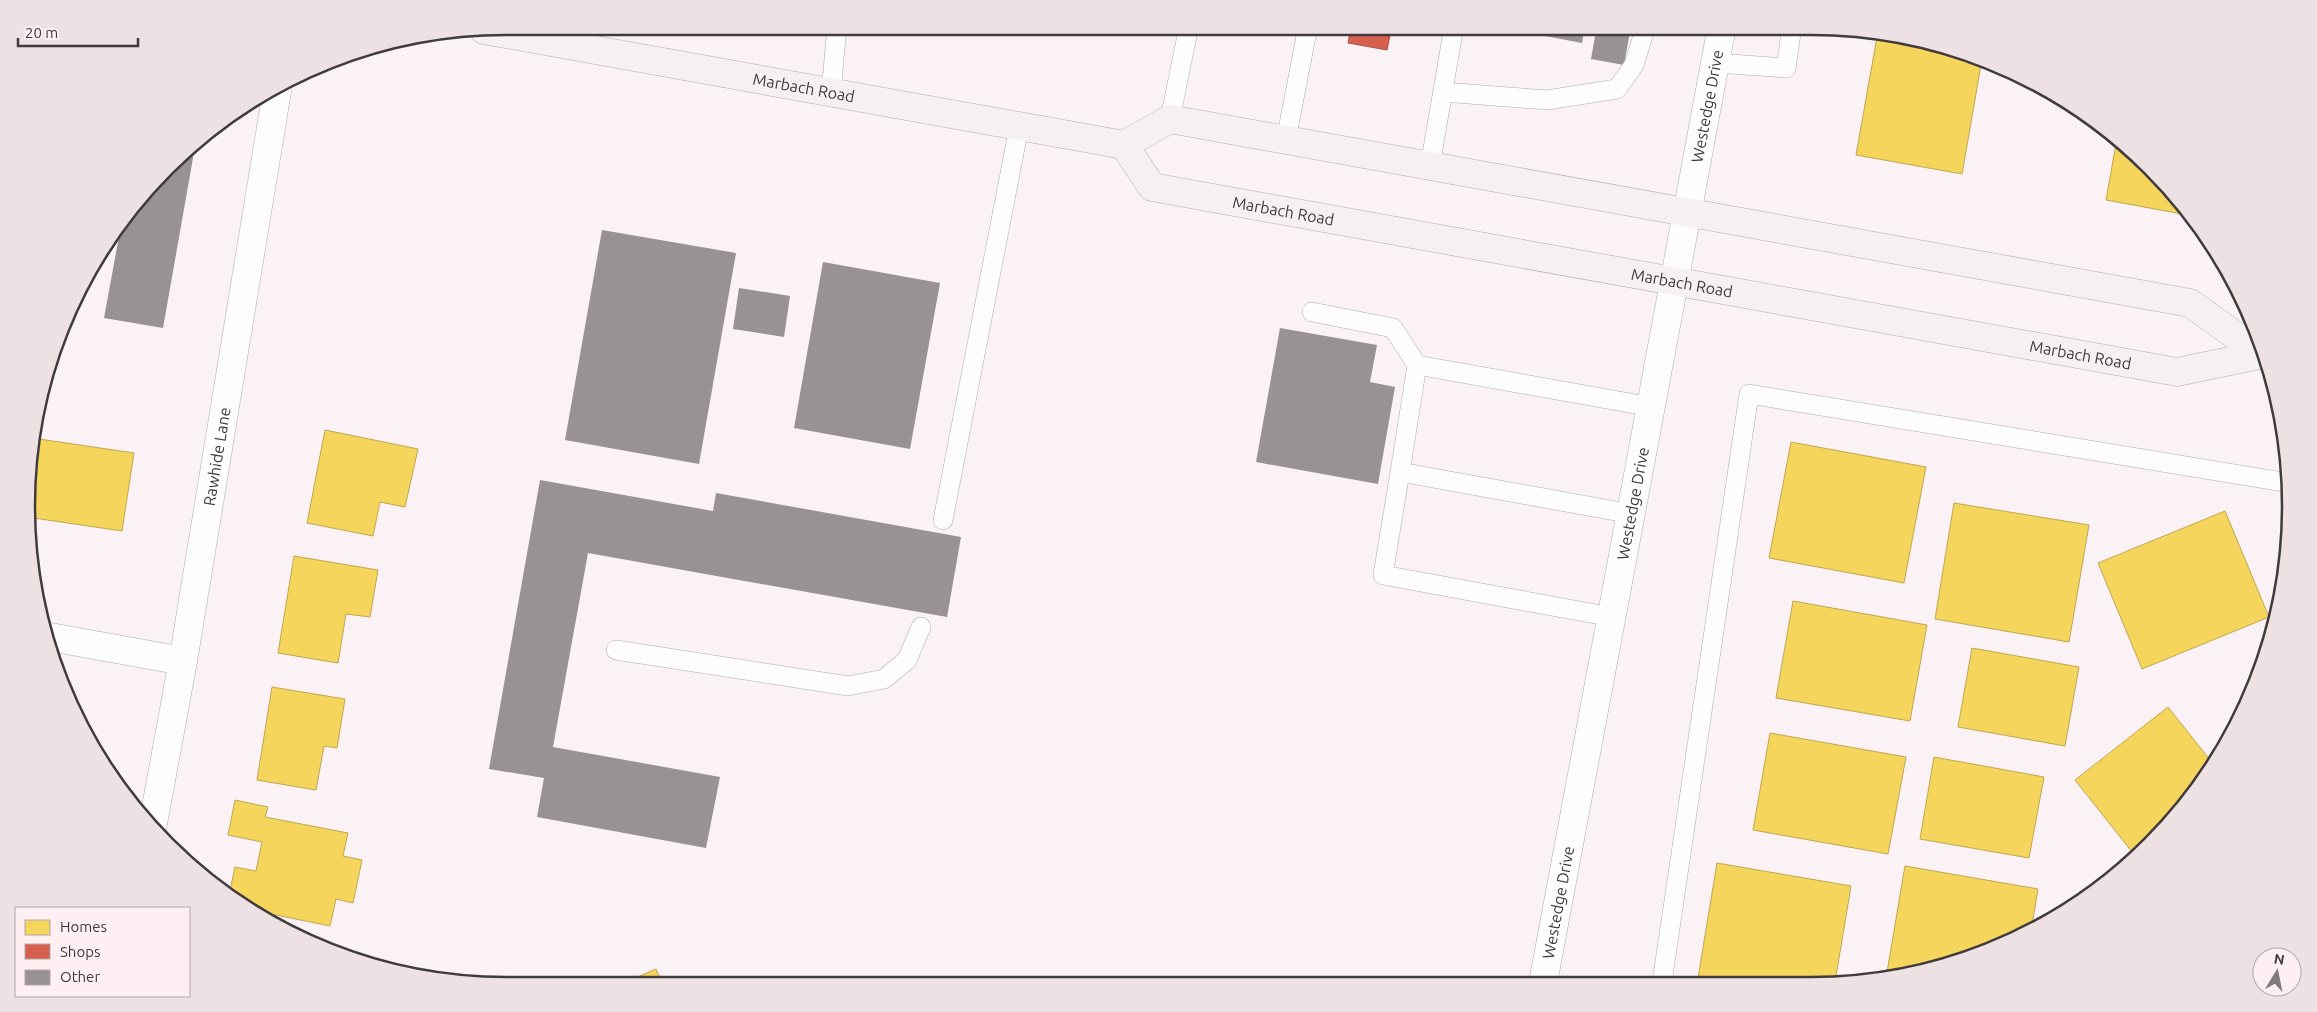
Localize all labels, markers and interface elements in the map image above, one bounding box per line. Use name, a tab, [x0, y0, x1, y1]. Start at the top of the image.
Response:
scale bar	[18, 15, 138, 47]
text: 20 m	[25, 24, 58, 41]
street label: Westedge Drive	[1688, 48, 1726, 164]
street label: Marbach Road	[752, 70, 856, 105]
street label: Marbach Road	[1231, 193, 1336, 229]
street label: Marbach Road	[1630, 265, 1734, 301]
street label: Marbach Road	[2028, 337, 2133, 373]
street label: Rawhide Lane	[200, 406, 234, 507]
street label: Westedge Drive	[1613, 445, 1652, 561]
street label: Westedge Drive	[1539, 845, 1577, 960]
legend	[15, 907, 190, 997]
text: Homes	[60, 918, 107, 935]
text: Shops	[60, 943, 101, 960]
north arrow	[2252, 947, 2302, 997]
text: N	[2273, 950, 2286, 968]
text: Other	[60, 968, 100, 985]

